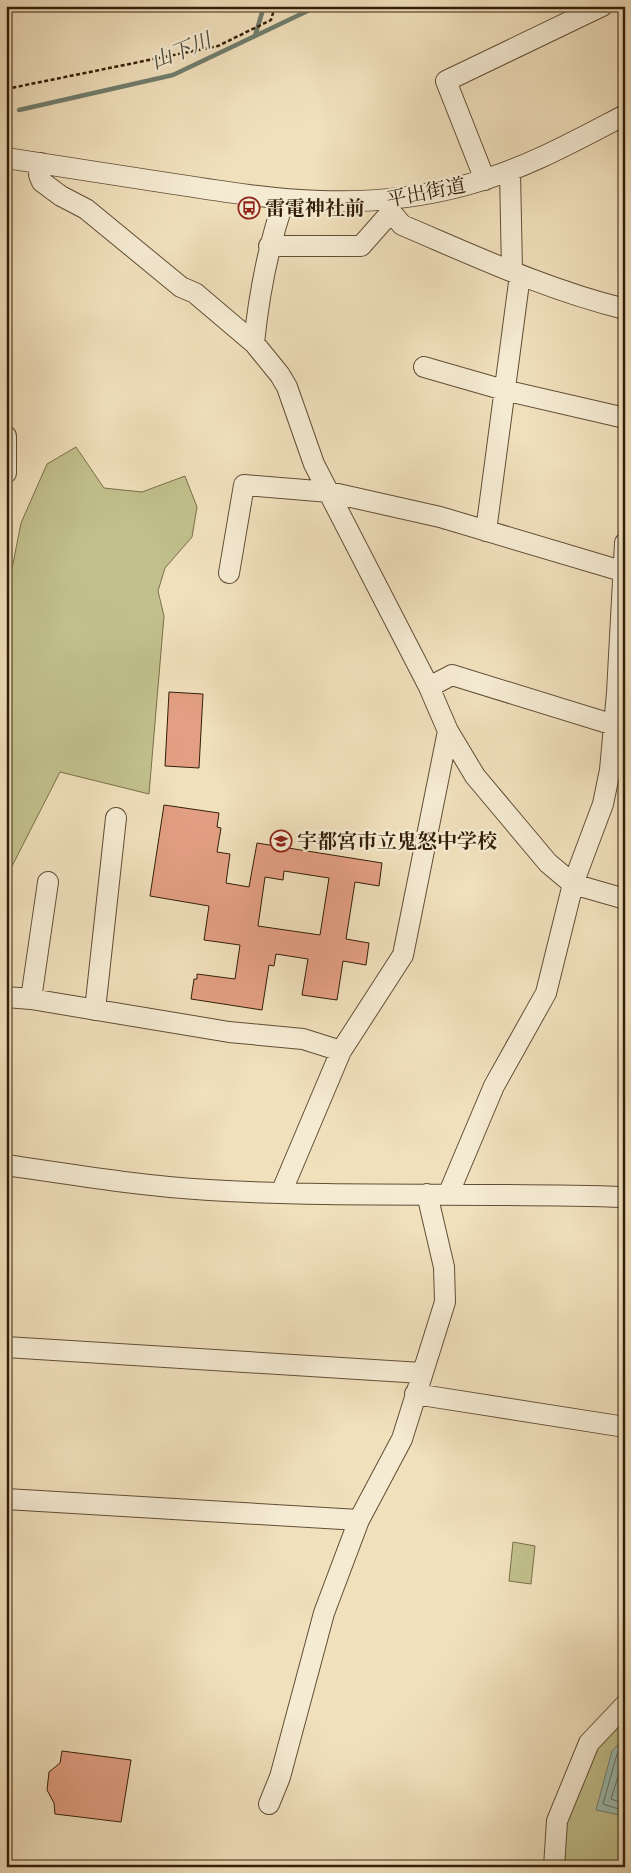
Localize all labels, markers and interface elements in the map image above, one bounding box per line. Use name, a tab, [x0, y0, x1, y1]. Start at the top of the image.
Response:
water label: 山下川	[147, 26, 218, 79]
street label: 平出街道	[384, 173, 469, 216]
bus stop icon: 雷電神社前	[237, 196, 261, 220]
place label: 雷電神社前	[265, 196, 365, 225]
school or university icon: 宇都宮市立鬼怒中学校	[269, 829, 293, 853]
place label: 宇都宮市立鬼怒中学校	[297, 829, 497, 858]

